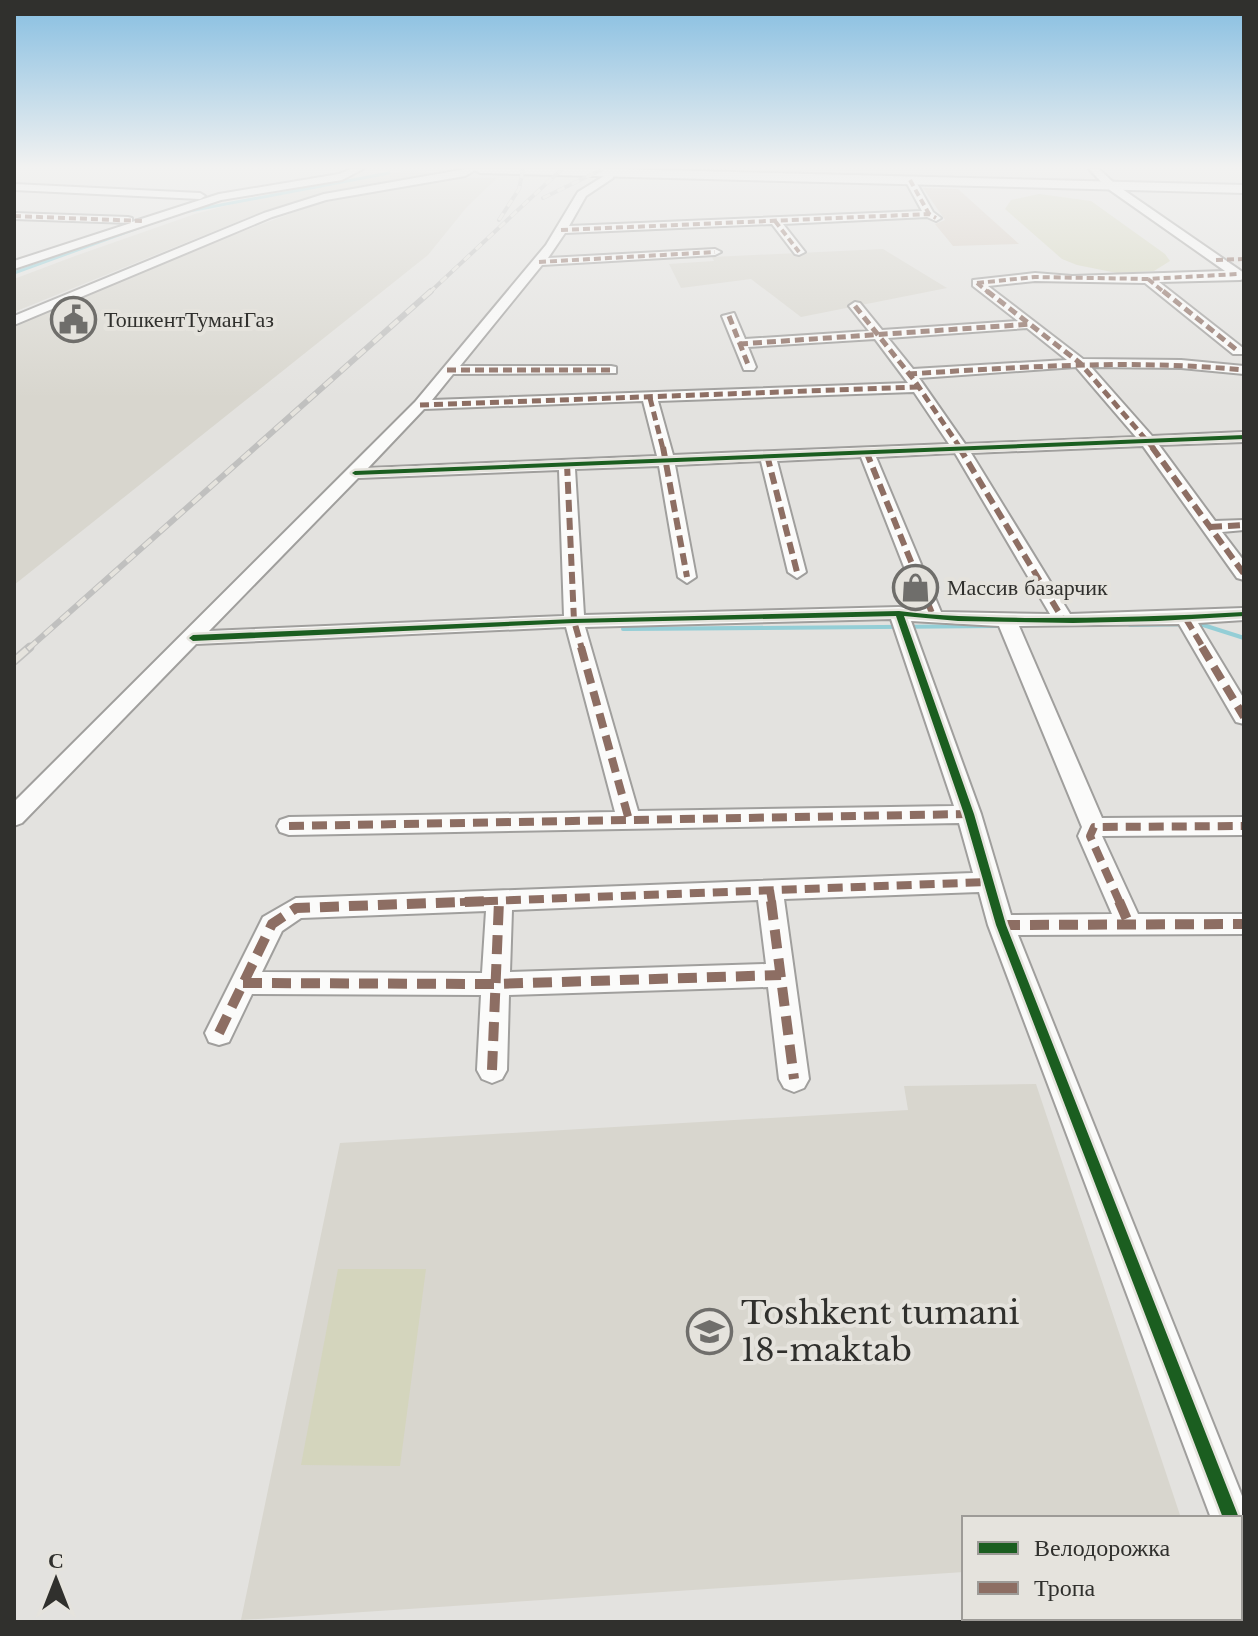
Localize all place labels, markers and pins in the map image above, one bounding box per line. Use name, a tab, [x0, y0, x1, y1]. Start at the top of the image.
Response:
public building icon: ТошкентТуманГаз	[49, 295, 97, 343]
place label: ТошкентТуманГаз	[104, 306, 274, 333]
shop icon: Массив базарчик	[892, 563, 940, 611]
place label: Массив базарчик	[947, 574, 1108, 601]
place label: Toshkent tumani 18-maktab	[741, 1293, 1019, 1370]
school or university icon: Toshkent tumani 18-maktab	[686, 1307, 734, 1355]

